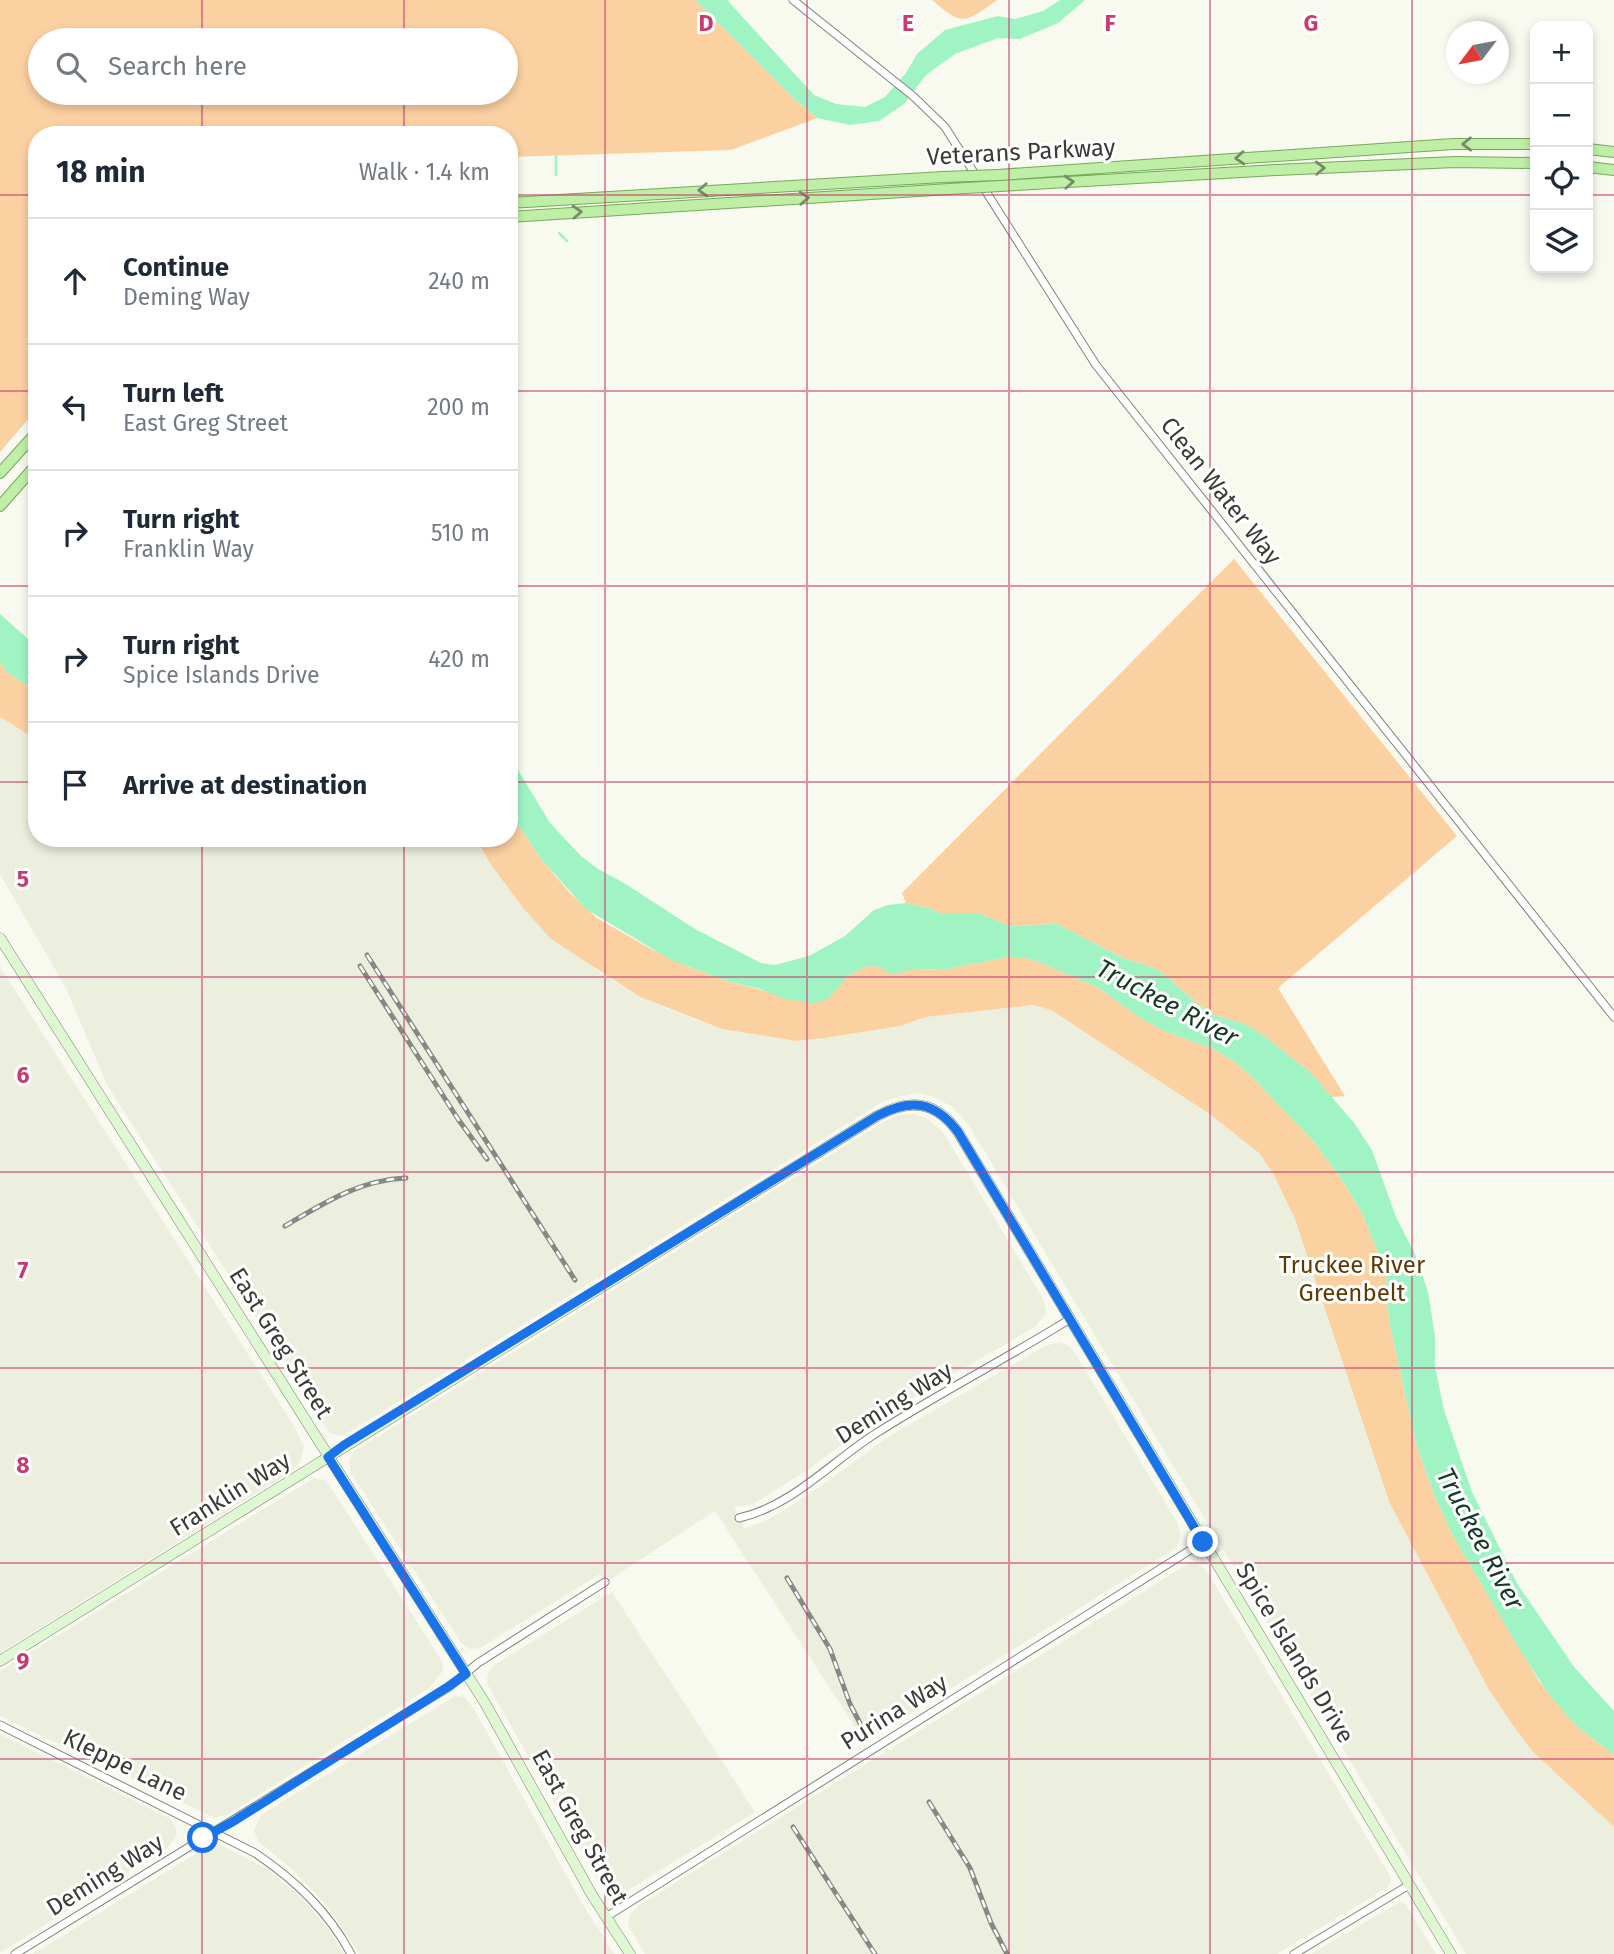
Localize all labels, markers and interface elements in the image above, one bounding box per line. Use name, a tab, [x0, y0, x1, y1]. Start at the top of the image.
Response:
text: D	[699, 9, 714, 37]
text: E	[902, 9, 914, 37]
text: F	[1104, 9, 1116, 37]
text: G	[1304, 9, 1318, 37]
north arrow	[1446, 21, 1509, 84]
map controls	[1530, 21, 1593, 273]
button: +	[1530, 21, 1593, 84]
search box	[28, 28, 518, 105]
icon: search	[52, 48, 90, 86]
text: Search here	[108, 51, 247, 82]
button: −	[1530, 84, 1593, 147]
street label: Veterans Parkway	[926, 133, 1116, 171]
one-way arrow	[1461, 136, 1472, 152]
button: locate	[1530, 147, 1593, 210]
one-way arrow	[1234, 150, 1245, 165]
text: 18 min	[56, 154, 146, 190]
text: Walk · 1.4 km	[359, 158, 490, 186]
one-way arrow	[1315, 160, 1326, 175]
one-way arrow	[1063, 175, 1074, 190]
one-way arrow	[697, 183, 708, 198]
one-way arrow	[799, 191, 810, 206]
one-way arrow	[572, 205, 583, 220]
button: layers	[1530, 210, 1593, 273]
text: Continue	[123, 252, 229, 283]
icon: ahead	[56, 262, 94, 300]
text: 240 m	[428, 267, 490, 295]
text: Deming Way	[123, 283, 250, 311]
text: Turn left	[123, 378, 224, 409]
icon: left	[56, 388, 94, 426]
text: 200 m	[427, 393, 490, 421]
text: East Greg Street	[123, 409, 288, 437]
street label: Clean Water Way	[1155, 412, 1287, 570]
text: Turn right	[123, 504, 240, 535]
icon: right	[56, 514, 94, 552]
text: 510 m	[431, 519, 490, 547]
text: Franklin Way	[123, 535, 254, 563]
text: Turn right	[123, 630, 240, 661]
icon: right	[56, 640, 94, 678]
text: 420 m	[428, 645, 490, 673]
text: Spice Islands Drive	[123, 661, 320, 689]
icon: arrive	[56, 766, 94, 804]
text: Arrive at destination	[123, 770, 367, 801]
text: 5	[17, 865, 29, 893]
water label: Truckee River	[1091, 953, 1244, 1054]
text: 6	[17, 1061, 30, 1089]
park label: Truckee River Greenbelt	[1279, 1251, 1426, 1307]
text: 7	[18, 1256, 29, 1284]
street label: East Greg Street	[223, 1263, 339, 1424]
street label: Deming Way	[830, 1356, 958, 1450]
street label: Franklin Way	[165, 1446, 296, 1542]
text: 8	[16, 1451, 30, 1479]
water label: Truckee River	[1430, 1463, 1531, 1616]
route end	[1187, 1526, 1218, 1557]
street label: Spice Islands Drive	[1230, 1558, 1360, 1748]
text: 9	[17, 1647, 30, 1675]
street label: Purina Way	[836, 1668, 953, 1756]
street label: Kleppe Lane	[59, 1723, 191, 1807]
street label: East Greg Street	[526, 1745, 634, 1909]
route start	[187, 1822, 218, 1853]
street label: Deming Way	[41, 1828, 169, 1922]

